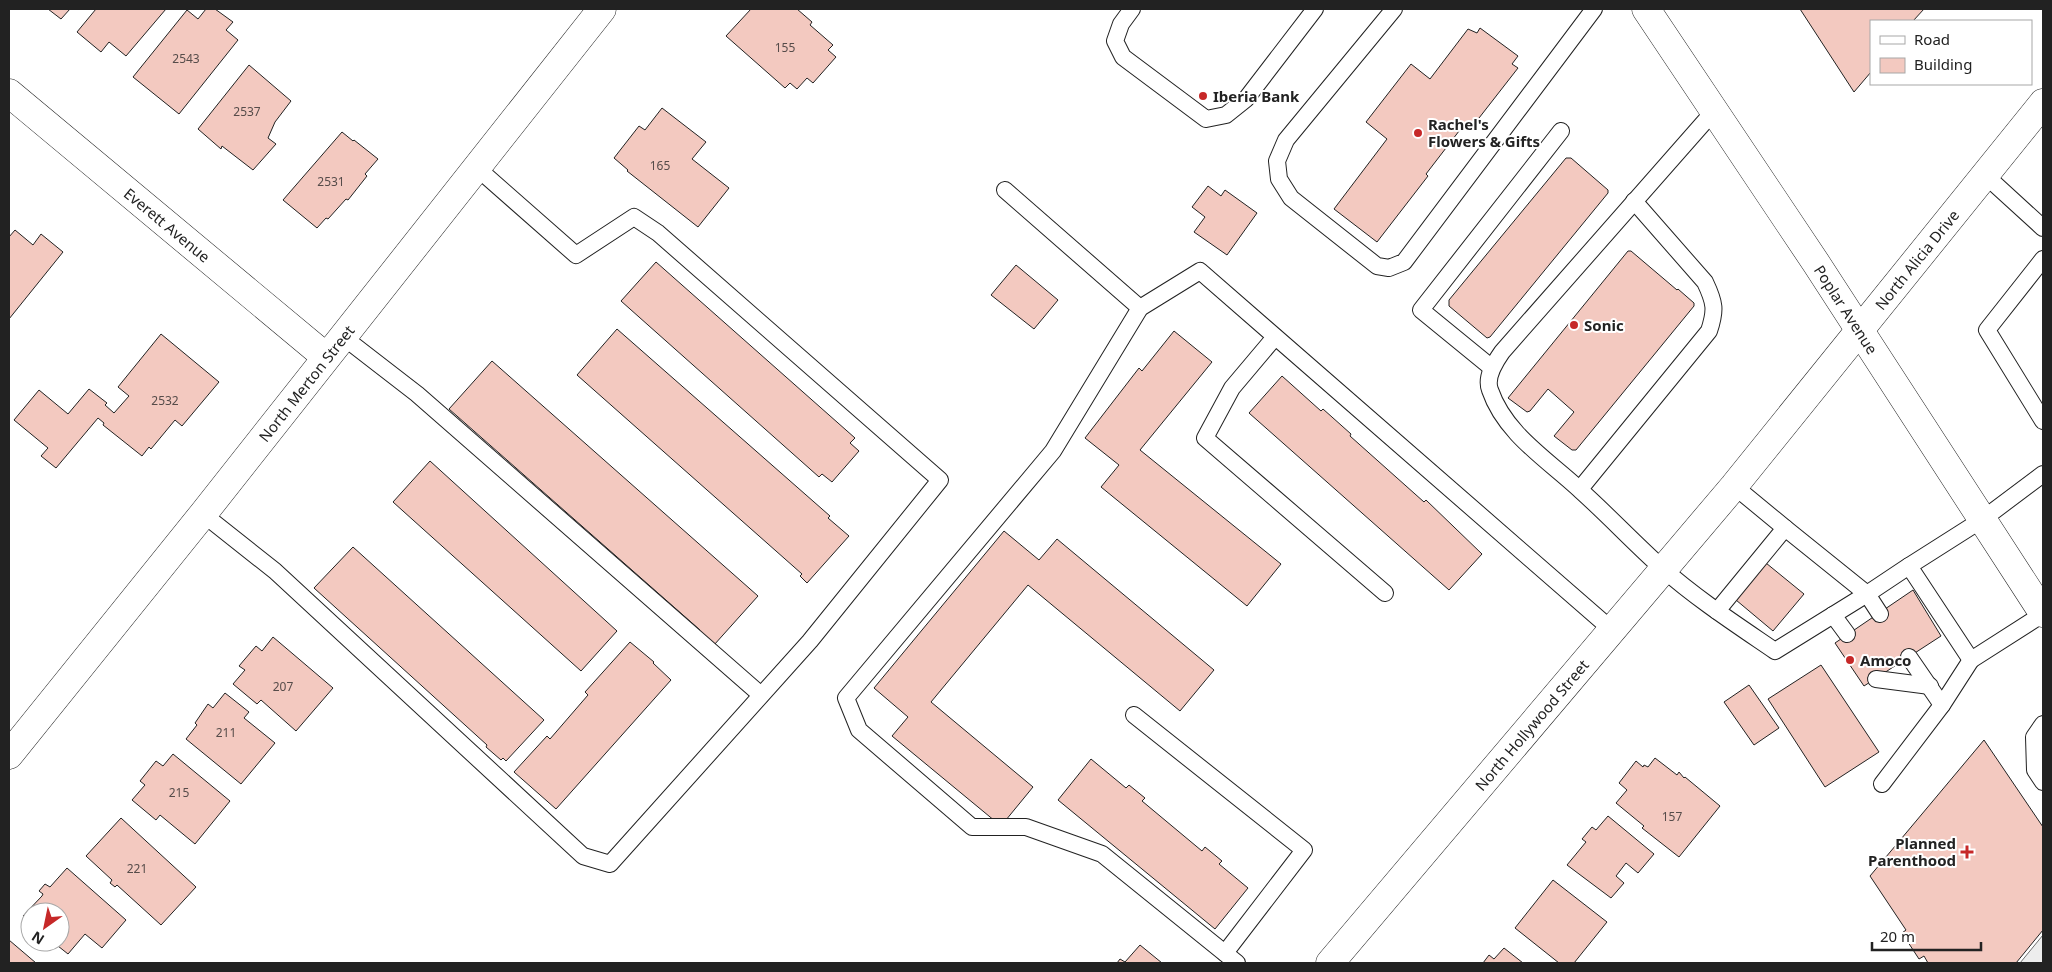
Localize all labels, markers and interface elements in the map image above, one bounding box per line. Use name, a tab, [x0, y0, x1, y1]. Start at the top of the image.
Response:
legend	[1870, 20, 2032, 85]
text: Road	[1914, 29, 1950, 49]
house number: 155	[775, 39, 795, 56]
house number: 2543	[172, 50, 200, 67]
text: Building	[1914, 54, 1972, 74]
place label: Iberia Bank	[1213, 86, 1300, 106]
marker: Iberia Bank	[1197, 90, 1209, 102]
house number: 2537	[233, 103, 261, 120]
place label: Rachel's Flowers & Gifts	[1428, 114, 1540, 151]
marker: Rachel's Flowers & Gifts	[1412, 127, 1424, 139]
house number: 165	[650, 157, 670, 174]
house number: 2531	[317, 173, 345, 190]
street label: Everett Avenue	[120, 183, 215, 267]
street label: North Alicia Drive	[1870, 205, 1963, 314]
street label: Poplar Avenue	[1810, 261, 1882, 358]
place label: Sonic	[1584, 315, 1624, 335]
marker: Sonic	[1568, 319, 1580, 331]
street label: North Merton Street	[254, 320, 359, 446]
house number: 2532	[151, 392, 179, 409]
place label: Amoco	[1860, 650, 1912, 670]
marker: Amoco	[1844, 654, 1856, 666]
street label: North Hollywood Street	[1470, 655, 1593, 795]
house number: 207	[273, 678, 293, 695]
house number: 211	[216, 724, 236, 741]
house number: 215	[169, 784, 189, 801]
house number: 157	[1662, 808, 1682, 825]
place label: Planned Parenthood	[1868, 833, 1956, 870]
marker: Planned Parenthood	[1960, 845, 1974, 859]
house number: 221	[127, 860, 147, 877]
north arrow	[20, 902, 70, 952]
scale bar	[1872, 920, 1981, 952]
text: 20 m	[1880, 926, 1915, 946]
text: N	[28, 927, 48, 949]

